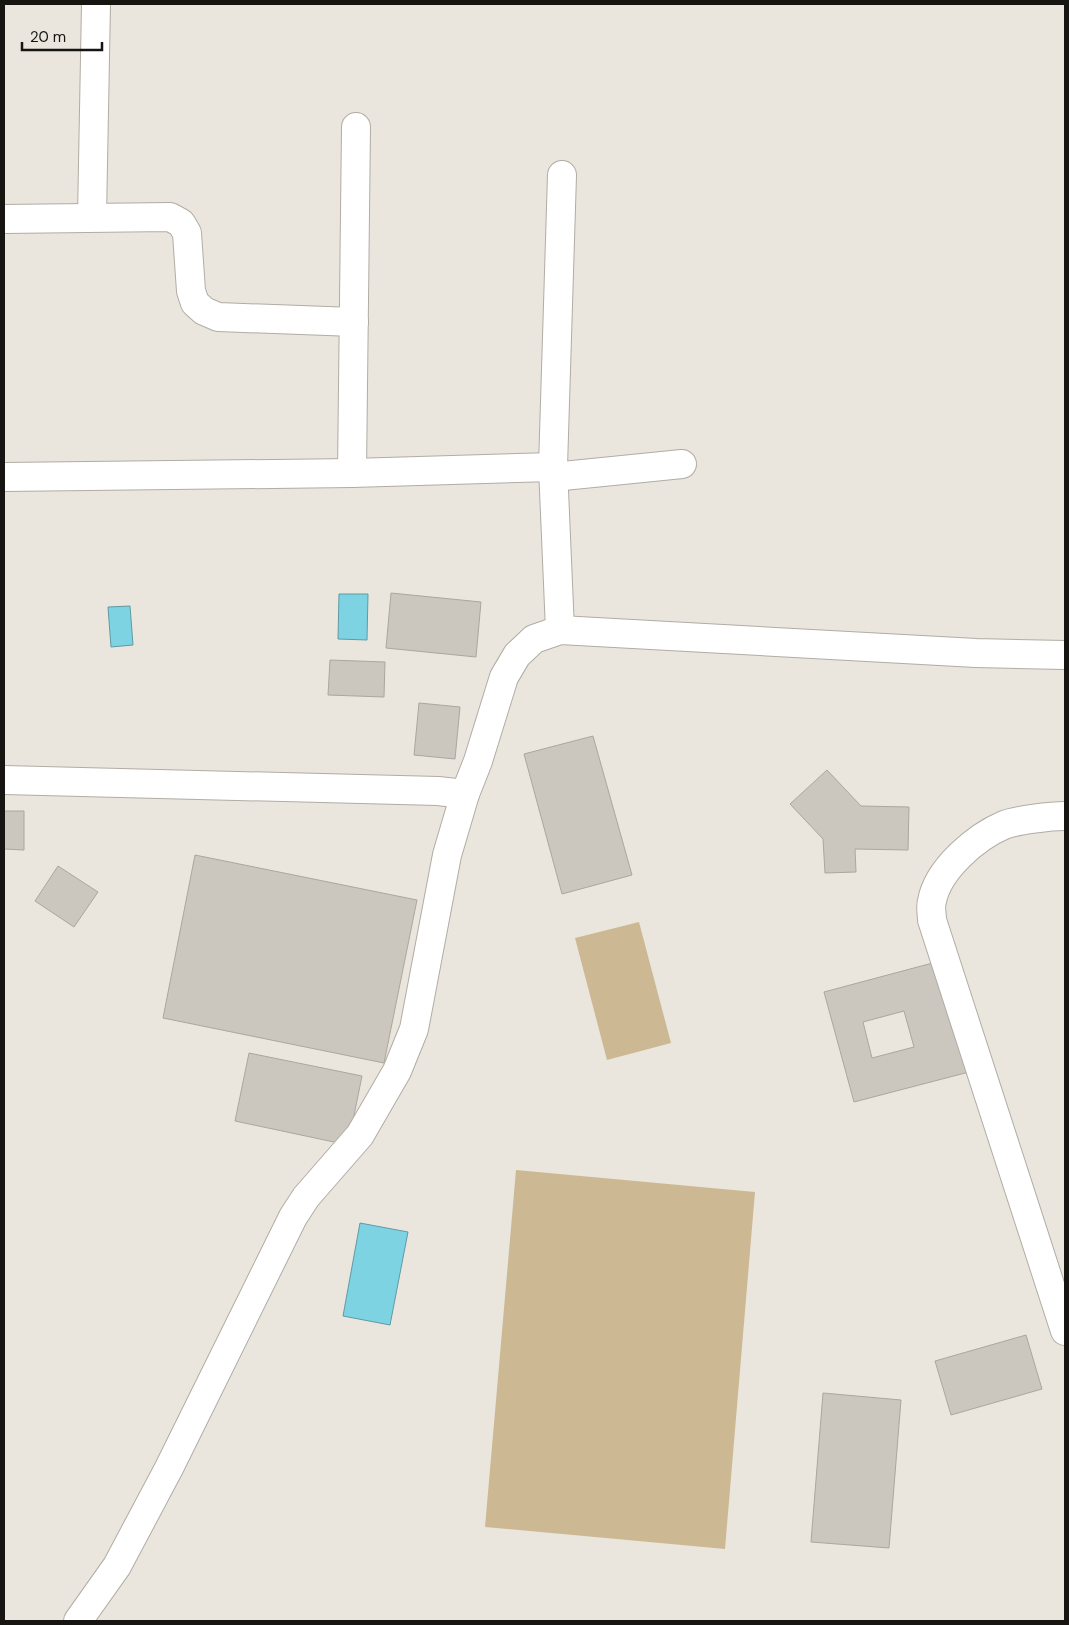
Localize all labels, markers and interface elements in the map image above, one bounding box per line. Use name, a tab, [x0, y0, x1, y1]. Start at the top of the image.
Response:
scale bar	[22, 20, 102, 52]
text: 20 m	[30, 27, 66, 47]

